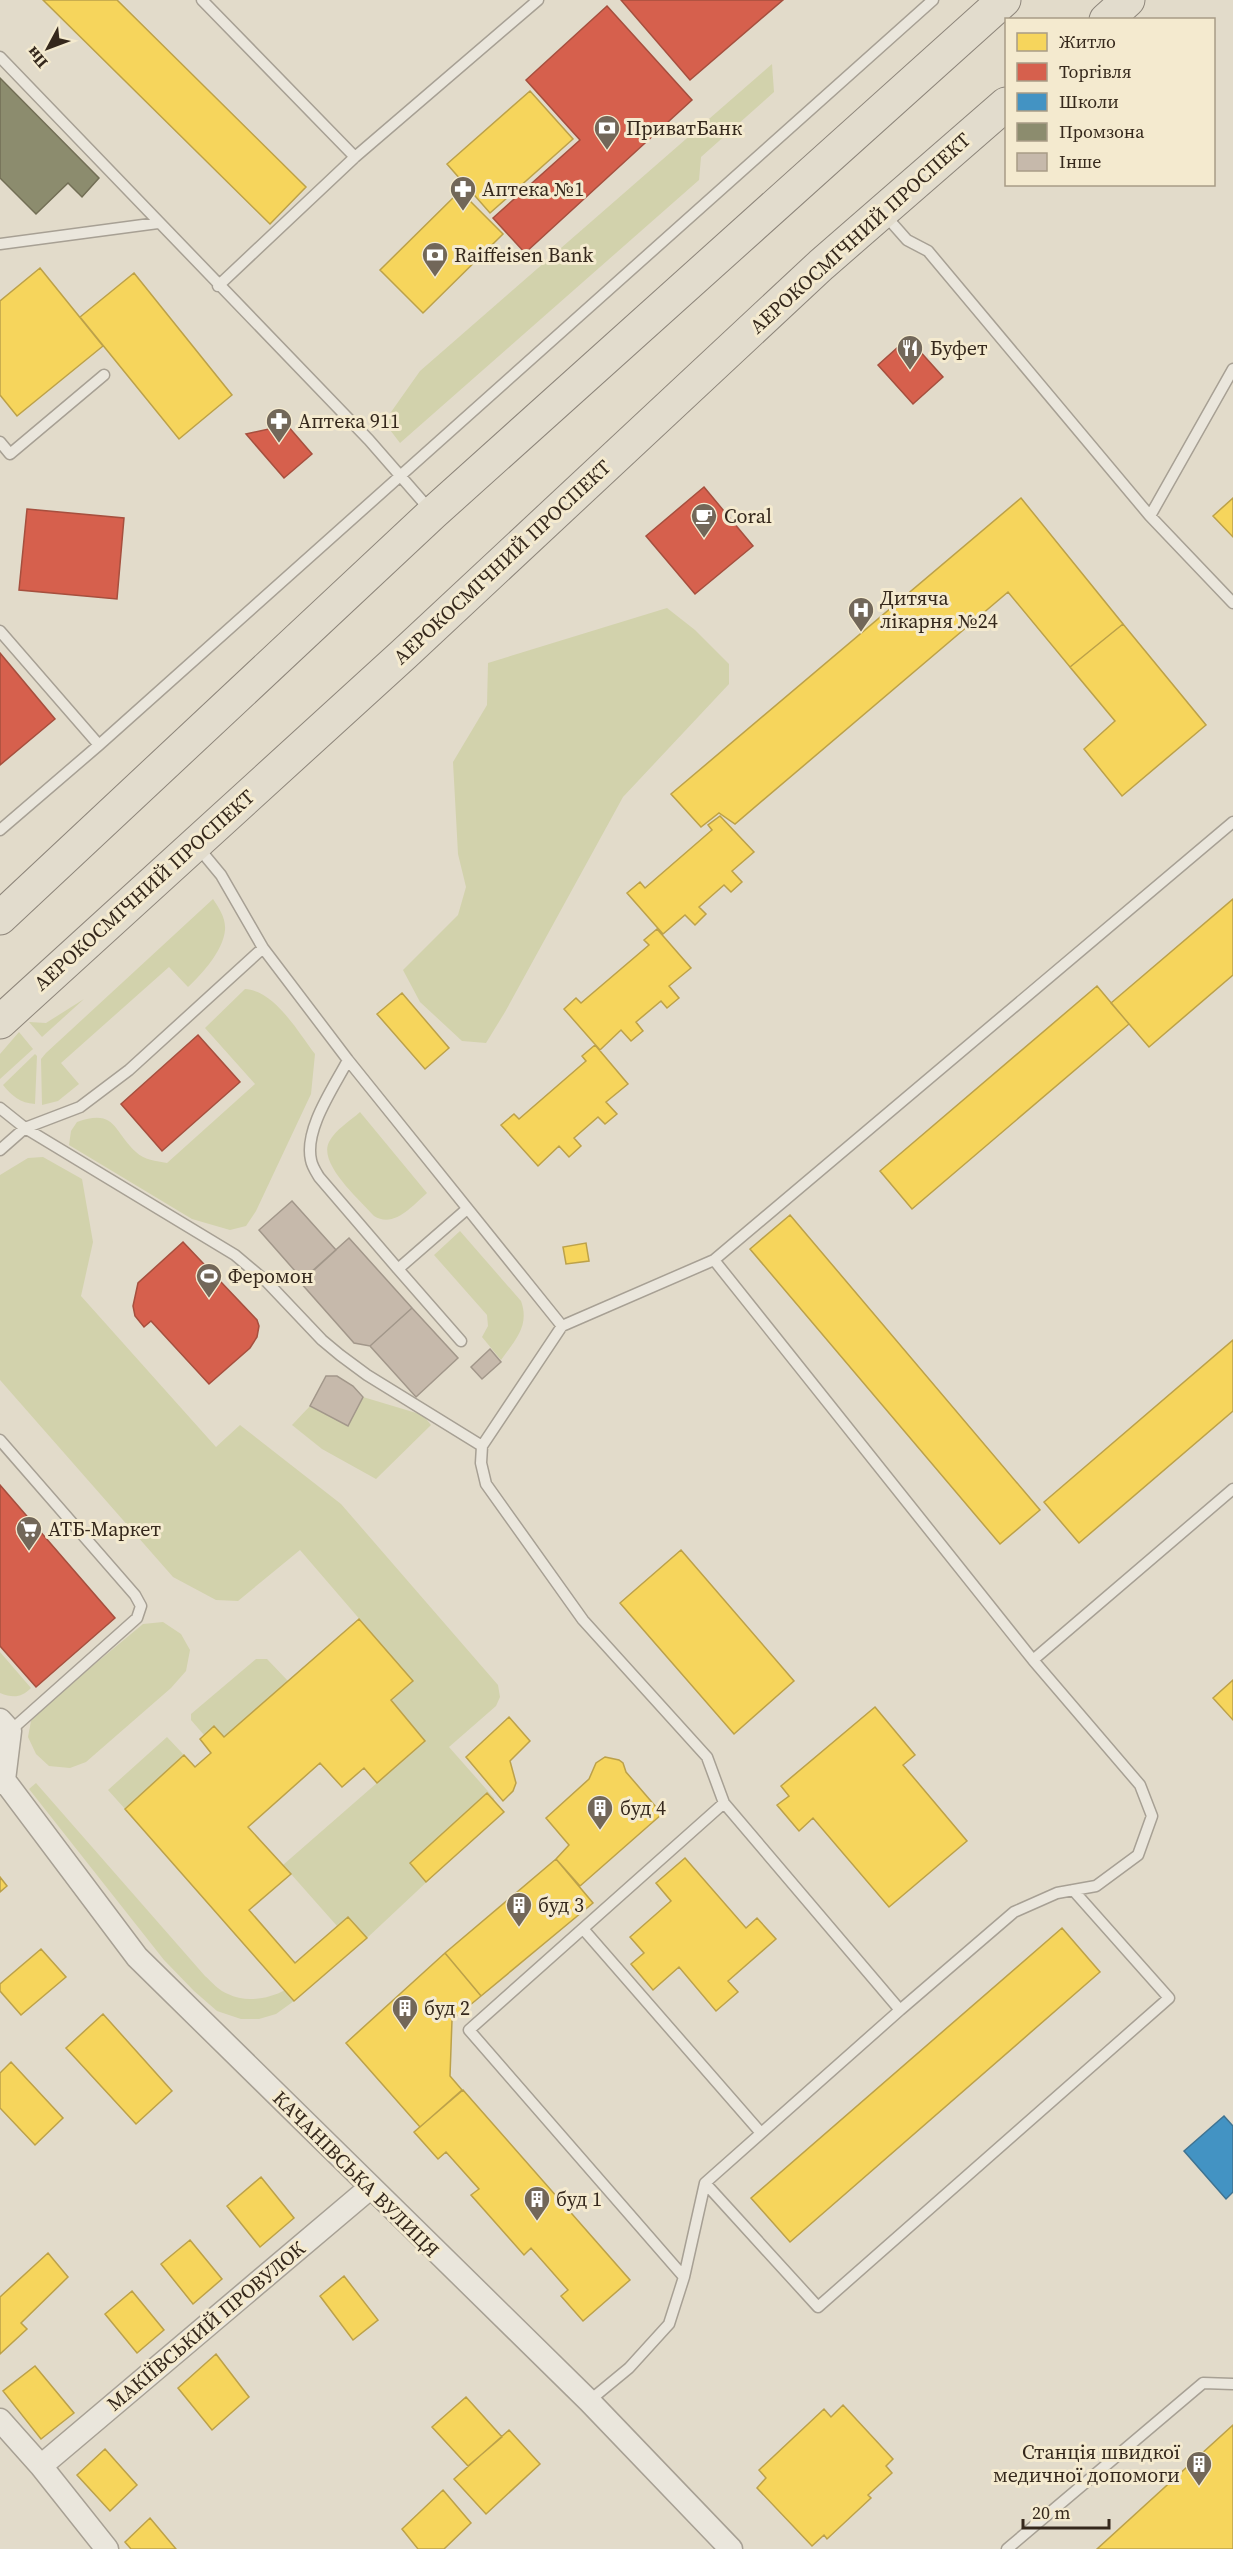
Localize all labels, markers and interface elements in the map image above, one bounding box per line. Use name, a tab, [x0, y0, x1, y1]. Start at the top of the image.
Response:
north arrow	[18, 18, 78, 78]
legend	[1005, 18, 1215, 186]
text: Житло	[1059, 29, 1116, 54]
text: Пн	[21, 42, 52, 74]
text: Торгівля	[1059, 59, 1132, 84]
text: Школи	[1059, 89, 1119, 114]
bank icon: ПриватБанк	[592, 113, 622, 151]
place label: ПриватБанк	[626, 114, 742, 142]
text: Промзона	[1059, 119, 1145, 144]
street label: АЕРОКОСМІЧНИЙ ПРОСПЕКТ	[743, 126, 977, 340]
text: Інше	[1059, 149, 1101, 174]
pharmacy icon: Аптека №1	[448, 174, 478, 212]
place label: Аптека №1	[482, 175, 584, 203]
bank icon: Raiffeisen Bank	[420, 240, 450, 278]
place label: Raiffeisen Bank	[454, 241, 594, 269]
restaurant icon: Буфет	[895, 333, 925, 371]
place label: Буфет	[930, 334, 988, 362]
pharmacy icon: Аптека 911	[264, 406, 294, 444]
place label: Аптека 911	[298, 407, 400, 435]
street label: АЕРОКОСМІЧНИЙ ПРОСПЕКТ	[387, 453, 617, 671]
cafe icon: Coral	[689, 501, 719, 539]
place label: Coral	[724, 502, 772, 530]
place label: Дитяча лікарня №24	[880, 584, 998, 635]
hospital icon: Дитяча лікарня №24	[846, 595, 876, 633]
street label: АЕРОКОСМІЧНИЙ ПРОСПЕКТ	[27, 783, 261, 997]
sports icon: Феромон	[194, 1261, 224, 1299]
place label: Феромон	[228, 1262, 313, 1290]
supermarket icon: АТБ-Маркет	[14, 1514, 44, 1552]
place label: АТБ-Маркет	[48, 1515, 161, 1543]
building icon: буд 4	[585, 1793, 615, 1831]
place label: буд 4	[620, 1794, 666, 1822]
building icon: буд 3	[504, 1890, 534, 1928]
place label: буд 3	[538, 1891, 584, 1919]
building icon: буд 2	[390, 1993, 420, 2031]
place label: буд 2	[424, 1994, 470, 2022]
street label: КАЧАНІВСЬКА ВУЛИЦЯ	[267, 2085, 446, 2264]
building icon: буд 1	[522, 2184, 552, 2222]
place label: буд 1	[556, 2185, 602, 2213]
street label: МАКІЇВСЬКИЙ ПРОВУЛОК	[101, 2234, 312, 2417]
place label: Станція швидкої медичної допомоги	[993, 2438, 1181, 2489]
building icon: Станція швидкої медичної допомоги	[1184, 2449, 1214, 2487]
scale bar	[1023, 2492, 1108, 2530]
text: 20 m	[1032, 2500, 1070, 2525]

